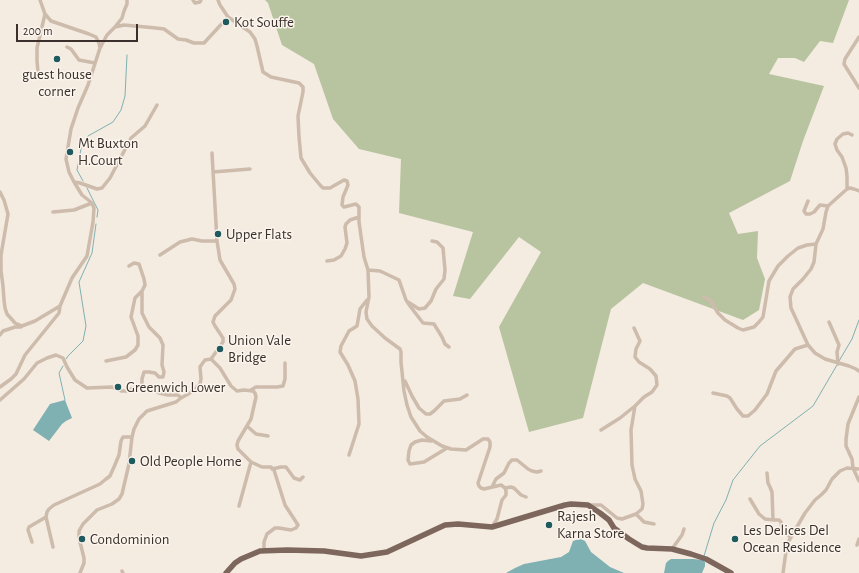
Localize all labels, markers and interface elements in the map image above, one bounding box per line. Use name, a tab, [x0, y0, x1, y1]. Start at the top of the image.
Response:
place label: Kot Souffe	[234, 13, 294, 31]
scale bar	[18, 16, 140, 42]
marker: Kot Souffe	[221, 17, 231, 27]
text: 200 m	[23, 25, 53, 37]
marker: guest house corner	[52, 54, 62, 64]
place label: guest house corner	[22, 65, 92, 100]
place label: Mt Buxton H.Court	[78, 134, 139, 169]
marker: Mt Buxton H.Court	[65, 147, 75, 157]
place label: Upper Flats	[226, 225, 292, 243]
marker: Upper Flats	[213, 229, 223, 239]
place label: Union Vale Bridge	[228, 331, 291, 366]
marker: Union Vale Bridge	[215, 344, 225, 354]
place label: Greenwich Lower	[126, 378, 225, 396]
marker: Greenwich Lower	[113, 382, 123, 392]
place label: Old People Home	[140, 452, 242, 470]
marker: Old People Home	[127, 456, 137, 466]
place label: Rajesh Karna Store	[557, 507, 624, 542]
marker: Rajesh Karna Store	[544, 520, 554, 530]
place label: Les Delices Del Ocean Residence	[743, 521, 841, 556]
place label: Condominion	[90, 530, 169, 548]
marker: Condominion	[77, 534, 87, 544]
marker: Les Delices Del Ocean Residence	[730, 534, 740, 544]

